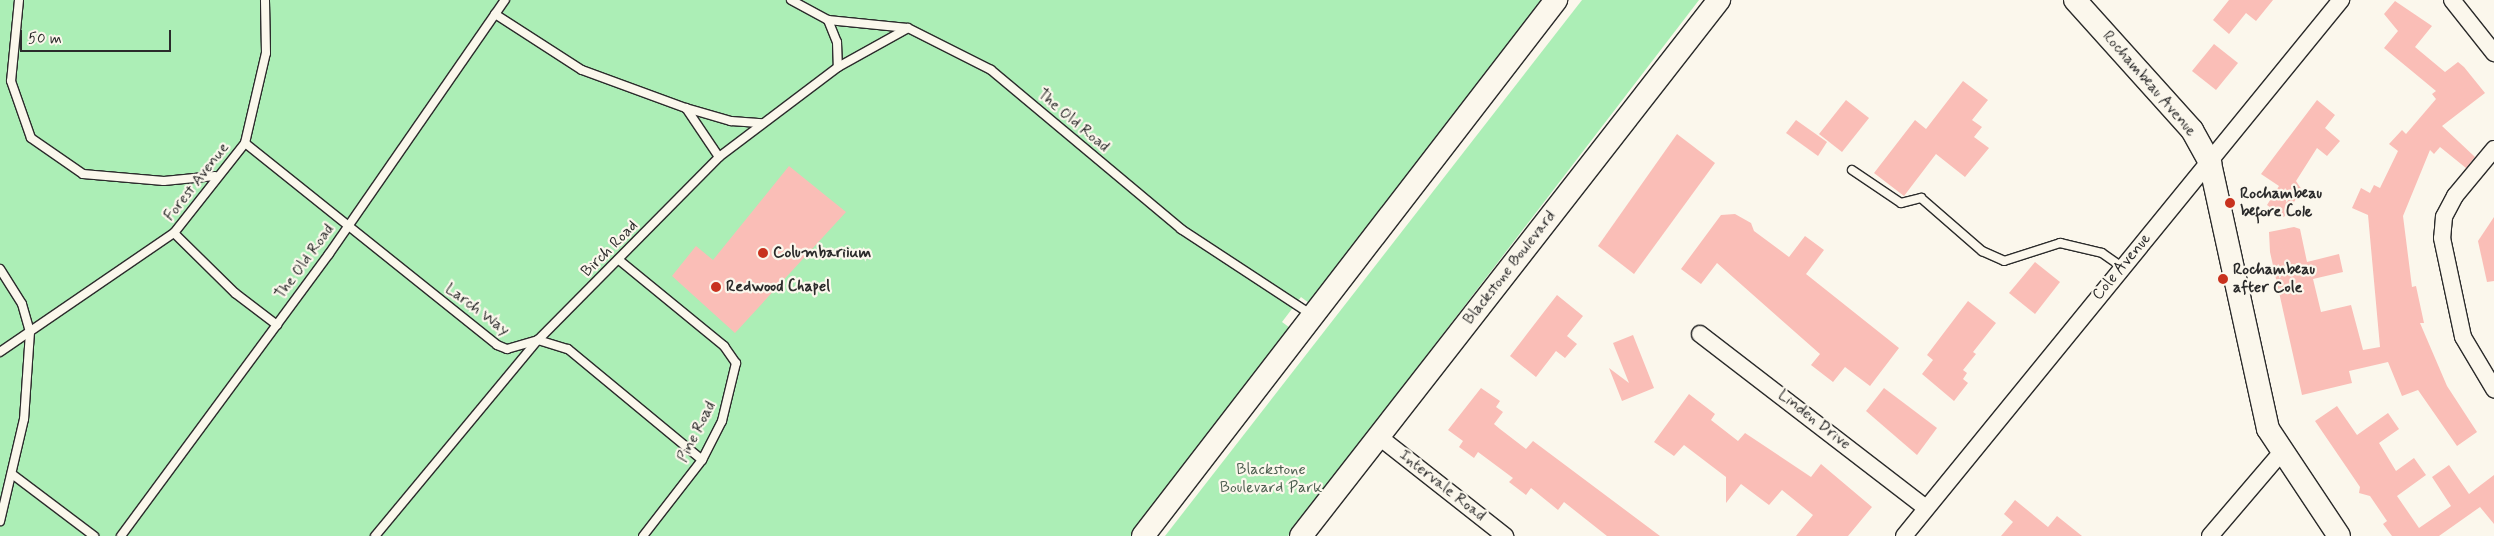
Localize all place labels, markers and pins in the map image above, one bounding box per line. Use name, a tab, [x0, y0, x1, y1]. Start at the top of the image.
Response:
place label: Rochambeau before Cole	[2240, 184, 2322, 222]
marker: Rochambeau before Cole	[2224, 197, 2236, 209]
place label: Columbariium	[773, 243, 871, 263]
marker: Columbariium	[757, 247, 769, 259]
place label: Rochambeau after Cole	[2233, 260, 2315, 298]
marker: Rochambeau after Cole	[2217, 273, 2229, 285]
place label: Redwood Chapel	[726, 277, 833, 297]
marker: Redwood Chapel	[710, 281, 722, 293]

